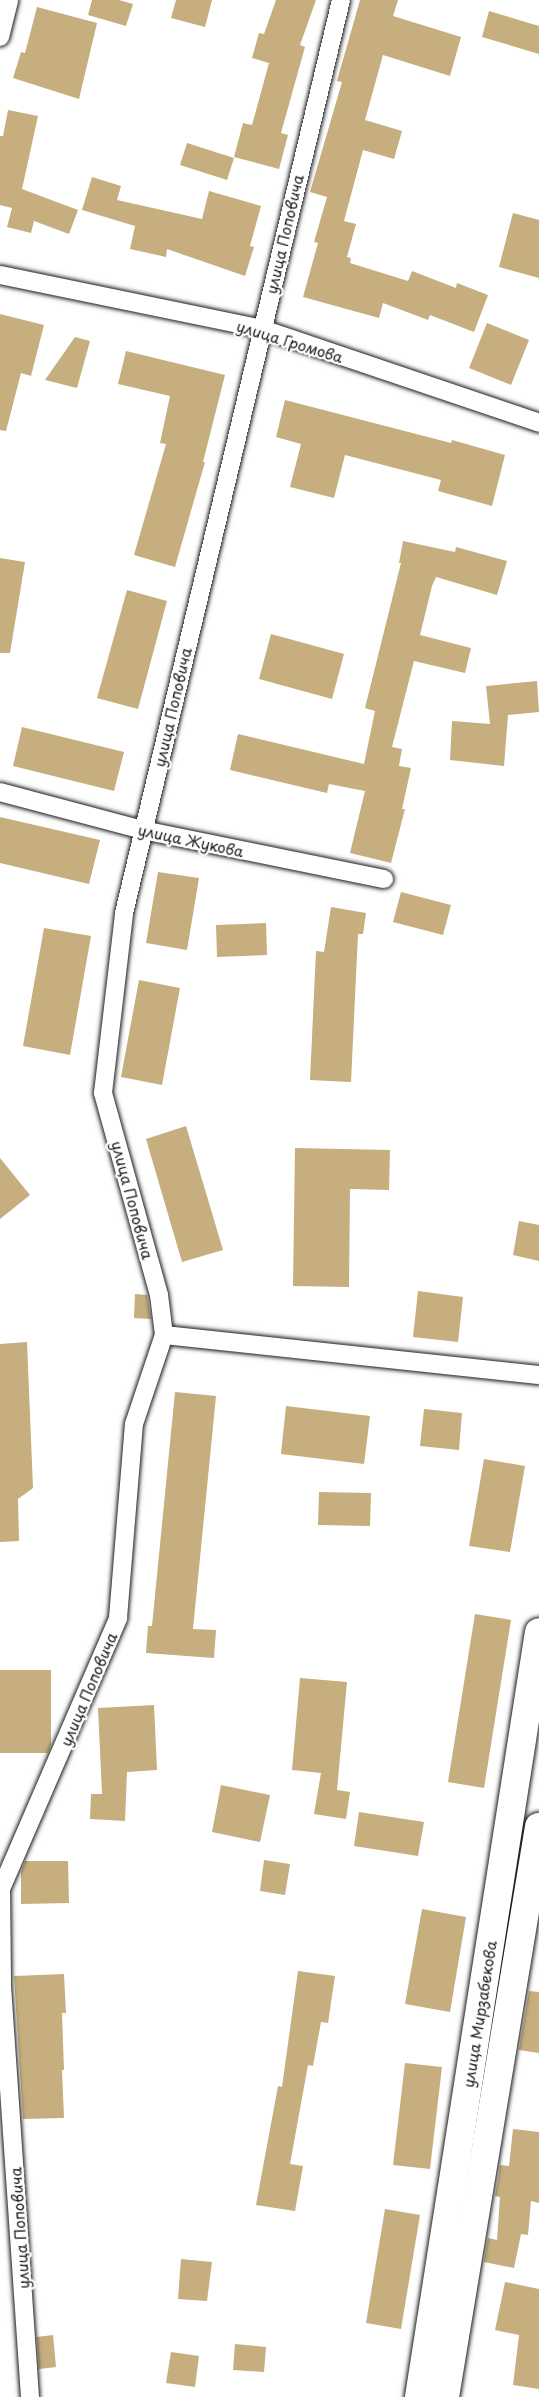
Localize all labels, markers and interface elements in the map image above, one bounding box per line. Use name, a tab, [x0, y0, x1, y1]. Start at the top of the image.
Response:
street label: улица Поповича	[261, 172, 307, 296]
street label: улица Громова	[234, 316, 346, 366]
street label: улица Поповича	[149, 645, 195, 769]
street label: улица Жукова	[136, 820, 246, 860]
street label: улица Поповича	[108, 1138, 158, 1262]
street label: улица Поповича	[56, 1629, 120, 1749]
street label: улица Мирзабекова	[458, 1939, 500, 2089]
street label: улица Поповича	[6, 2166, 32, 2290]

